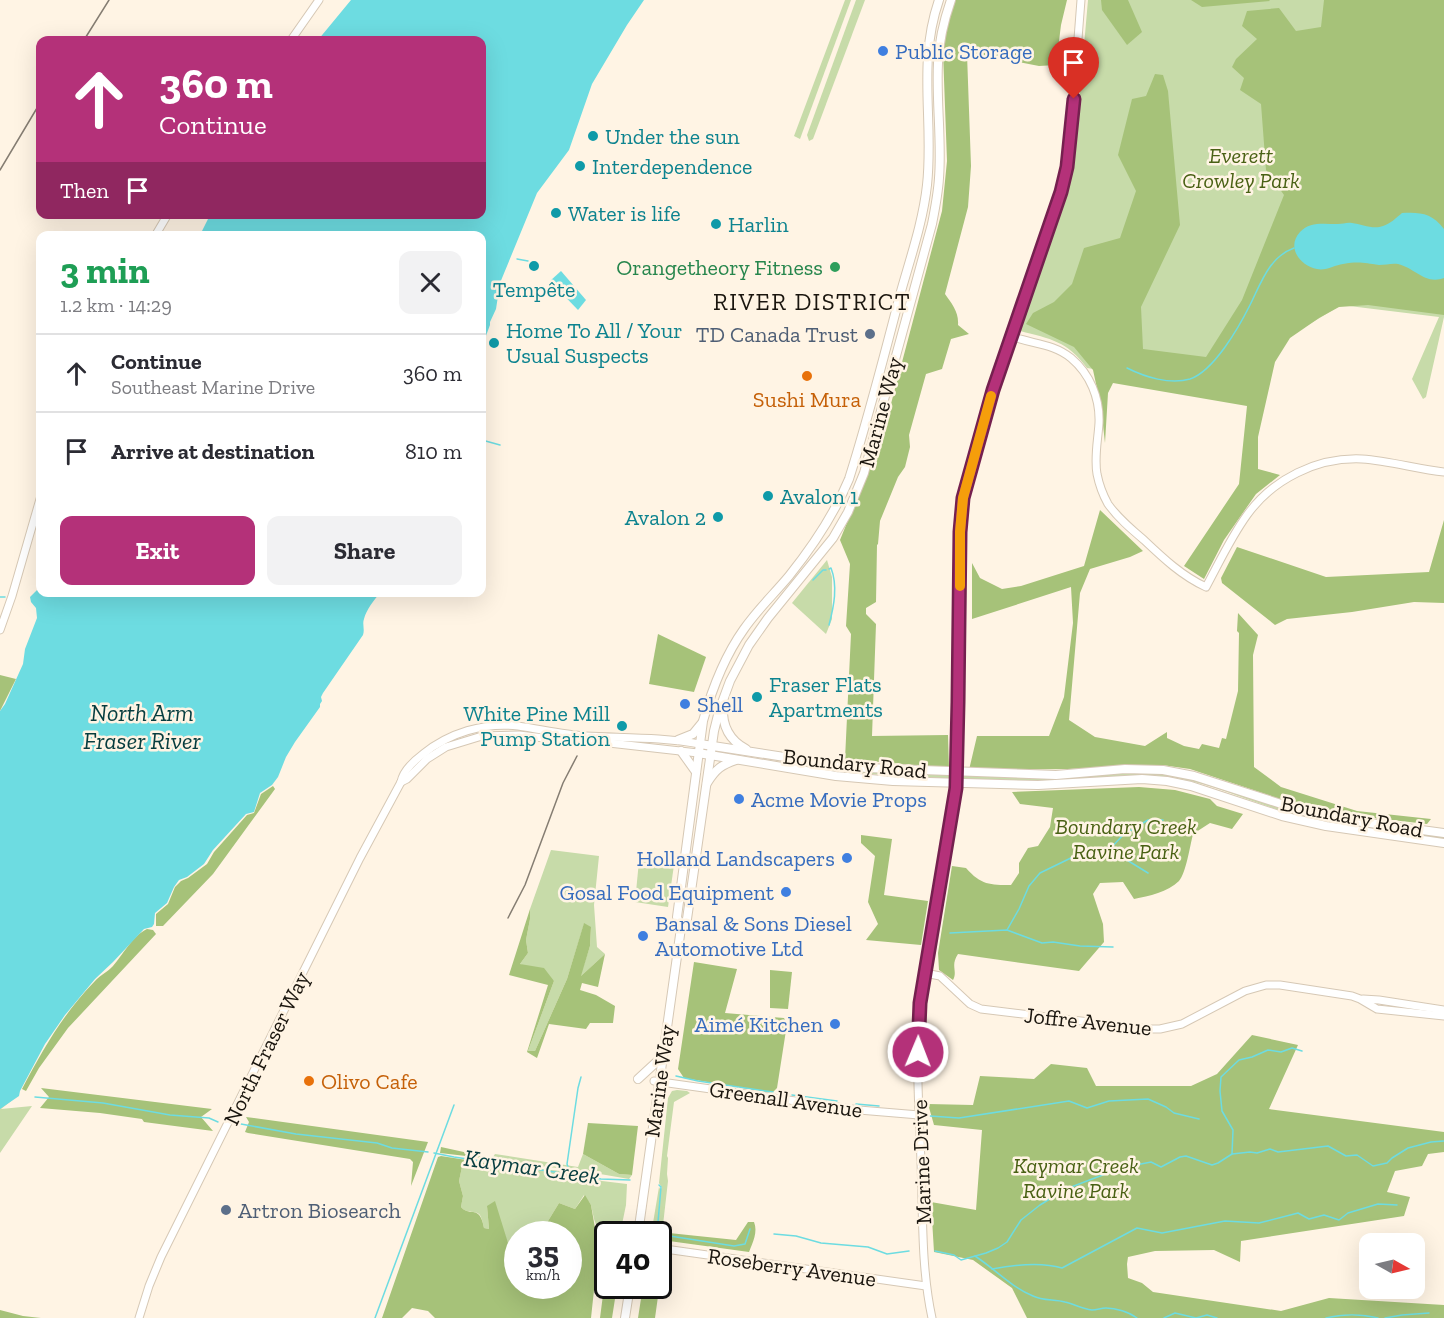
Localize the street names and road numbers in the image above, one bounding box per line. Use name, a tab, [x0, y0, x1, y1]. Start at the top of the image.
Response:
street label: Marine Way	[853, 353, 908, 470]
street label: Boundary Road	[782, 743, 928, 784]
street label: Boundary Road	[1278, 789, 1425, 844]
street label: North Fraser Way	[218, 966, 316, 1130]
street label: Joffre Avenue	[1023, 1001, 1153, 1042]
street label: Marine Way	[638, 1022, 681, 1139]
street label: Greenall Avenue	[708, 1075, 864, 1124]
street label: Marine Drive	[906, 1099, 937, 1225]
street label: Roseberry Avenue	[706, 1242, 878, 1293]

